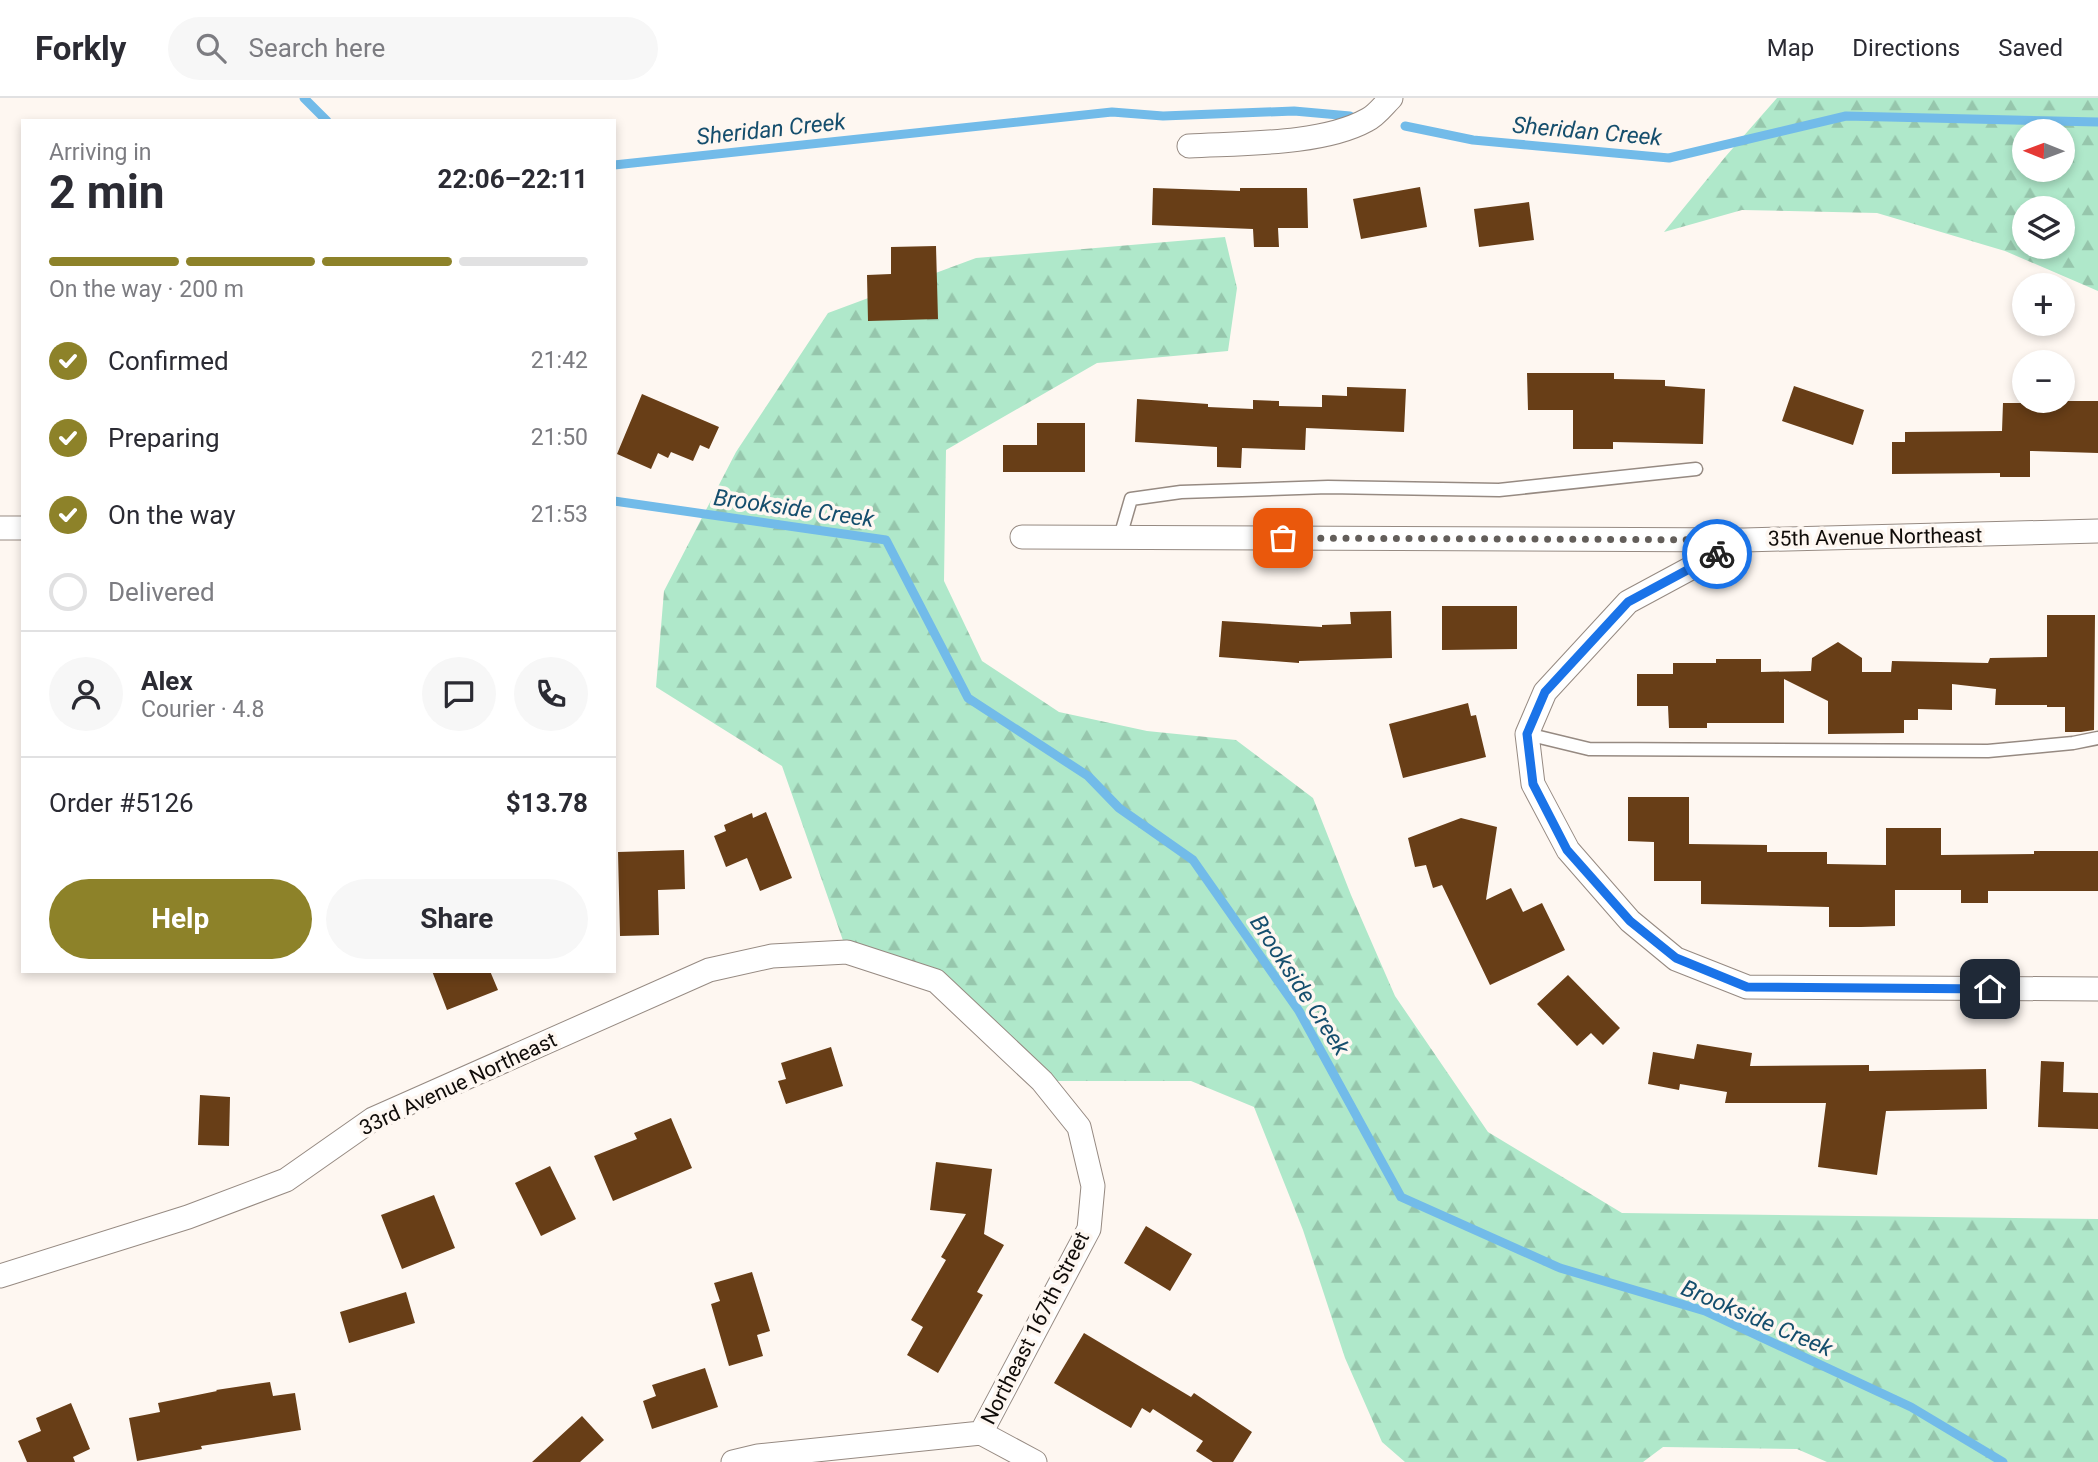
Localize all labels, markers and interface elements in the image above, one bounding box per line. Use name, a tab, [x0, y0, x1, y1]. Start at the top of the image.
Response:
search box	[168, 17, 658, 80]
text: Forkly	[35, 29, 126, 68]
icon: search	[192, 29, 230, 67]
text: Search here	[248, 33, 385, 63]
text: Map	[1767, 34, 1814, 62]
text: Directions	[1852, 34, 1960, 62]
text: Saved	[1998, 34, 2063, 62]
water label: Sheridan Creek	[695, 108, 848, 151]
water label: Sheridan Creek	[1511, 112, 1663, 152]
north arrow	[2012, 119, 2076, 182]
map controls	[2012, 119, 2075, 413]
text: Arriving in	[49, 139, 152, 166]
text: 22:06–22:11	[438, 164, 588, 194]
text: 2 min	[49, 165, 165, 219]
button: layers	[2012, 196, 2075, 259]
button: +	[2012, 273, 2075, 336]
text: On the way · 200 m	[49, 276, 244, 303]
icon: check	[49, 342, 87, 380]
text: Confirmed	[108, 346, 229, 376]
text: 21:42	[531, 347, 588, 374]
button: −	[2012, 350, 2075, 413]
icon: check	[49, 419, 87, 457]
text: Preparing	[108, 423, 220, 453]
text: 21:50	[531, 424, 588, 451]
water label: Brookside Creek	[712, 484, 877, 533]
icon: check	[49, 496, 87, 534]
text: On the way	[108, 500, 236, 530]
text: 21:53	[531, 501, 588, 528]
pin	[1253, 508, 1313, 568]
icon: bag	[1264, 519, 1302, 557]
courier	[1682, 519, 1752, 589]
street label: 35th Avenue Northeast	[1768, 523, 1983, 551]
icon: bike	[1698, 535, 1736, 573]
text: Delivered	[108, 577, 215, 607]
button: person	[49, 657, 123, 731]
button: chat	[422, 657, 496, 731]
button: phone	[514, 657, 588, 731]
text: Alex	[141, 666, 193, 696]
text: Courier · 4.8	[141, 696, 264, 723]
text: Order #5126	[49, 788, 194, 818]
text: $13.78	[506, 788, 588, 818]
button: Help	[49, 879, 312, 959]
button: Share	[326, 879, 588, 959]
water label: Brookside Creek	[1244, 910, 1355, 1061]
pin	[1960, 959, 2020, 1019]
icon: home	[1971, 970, 2009, 1008]
street label: 33rd Avenue Northeast	[356, 1028, 561, 1140]
street label: Northeast 167th Street	[976, 1228, 1094, 1428]
water label: Brookside Creek	[1677, 1274, 1837, 1363]

